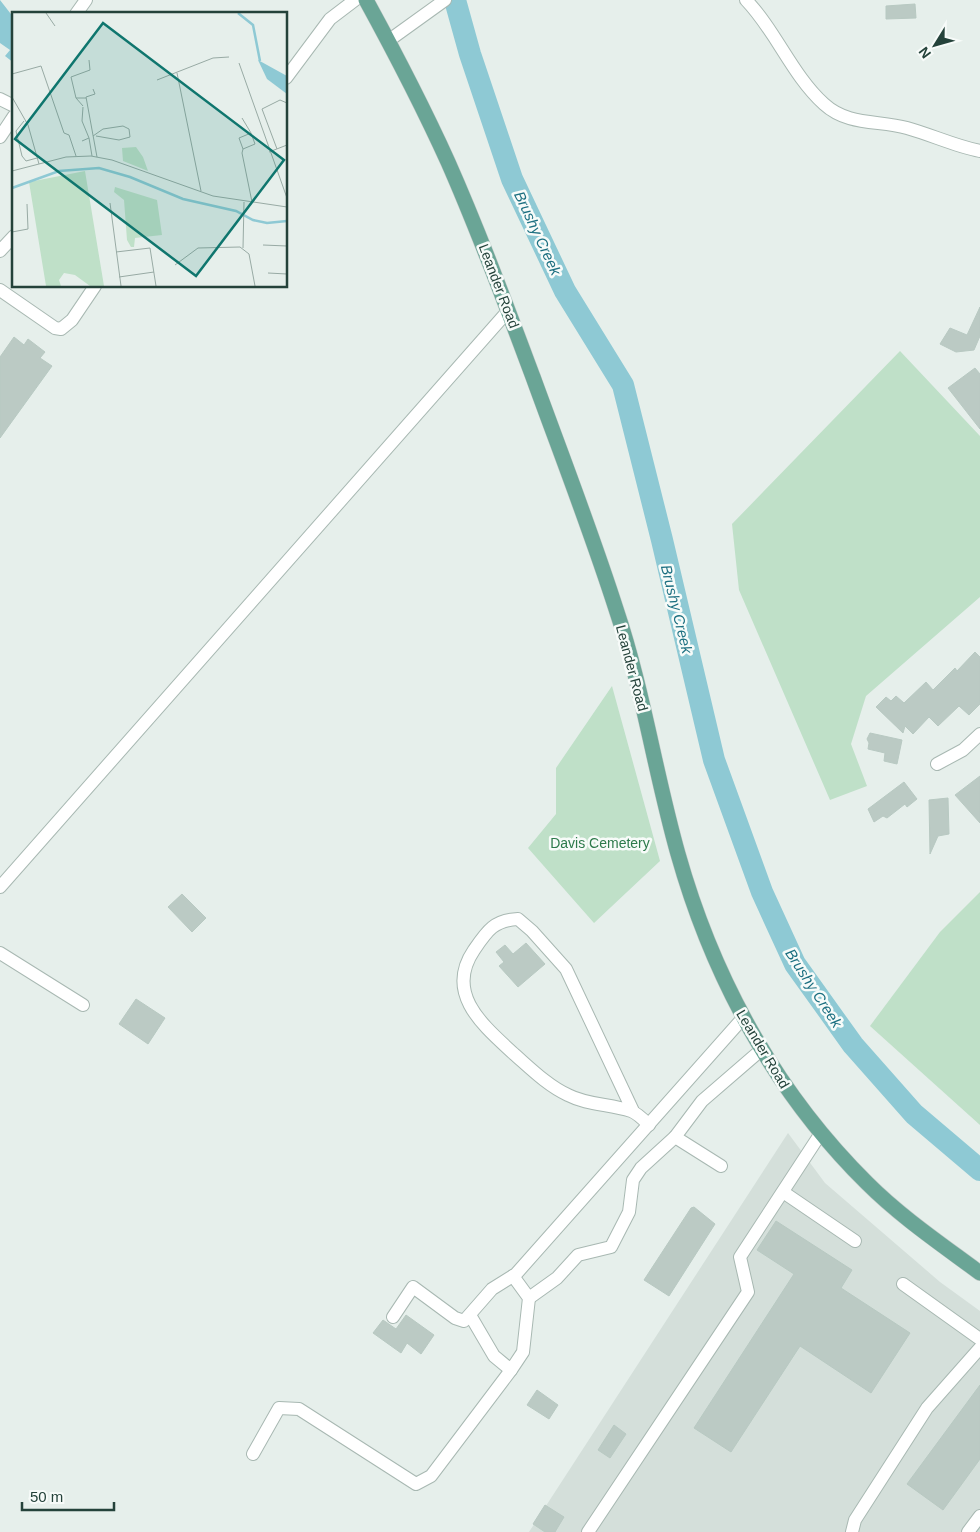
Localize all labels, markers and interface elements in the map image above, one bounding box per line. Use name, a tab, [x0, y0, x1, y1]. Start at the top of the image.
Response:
inset map	[12, 12, 288, 288]
north arrow	[910, 20, 960, 70]
text: N	[915, 44, 934, 62]
water label: Brushy Creek	[511, 188, 566, 279]
street label: Leander Road	[476, 242, 522, 330]
water label: Brushy Creek	[658, 563, 697, 657]
street label: Leander Road	[613, 623, 651, 713]
park label: Davis Cemetery	[550, 835, 650, 851]
water label: Brushy Creek	[782, 945, 847, 1032]
street label: Leander Road	[733, 1007, 793, 1091]
scale bar	[22, 1480, 115, 1512]
text: 50 m	[30, 1488, 63, 1505]

